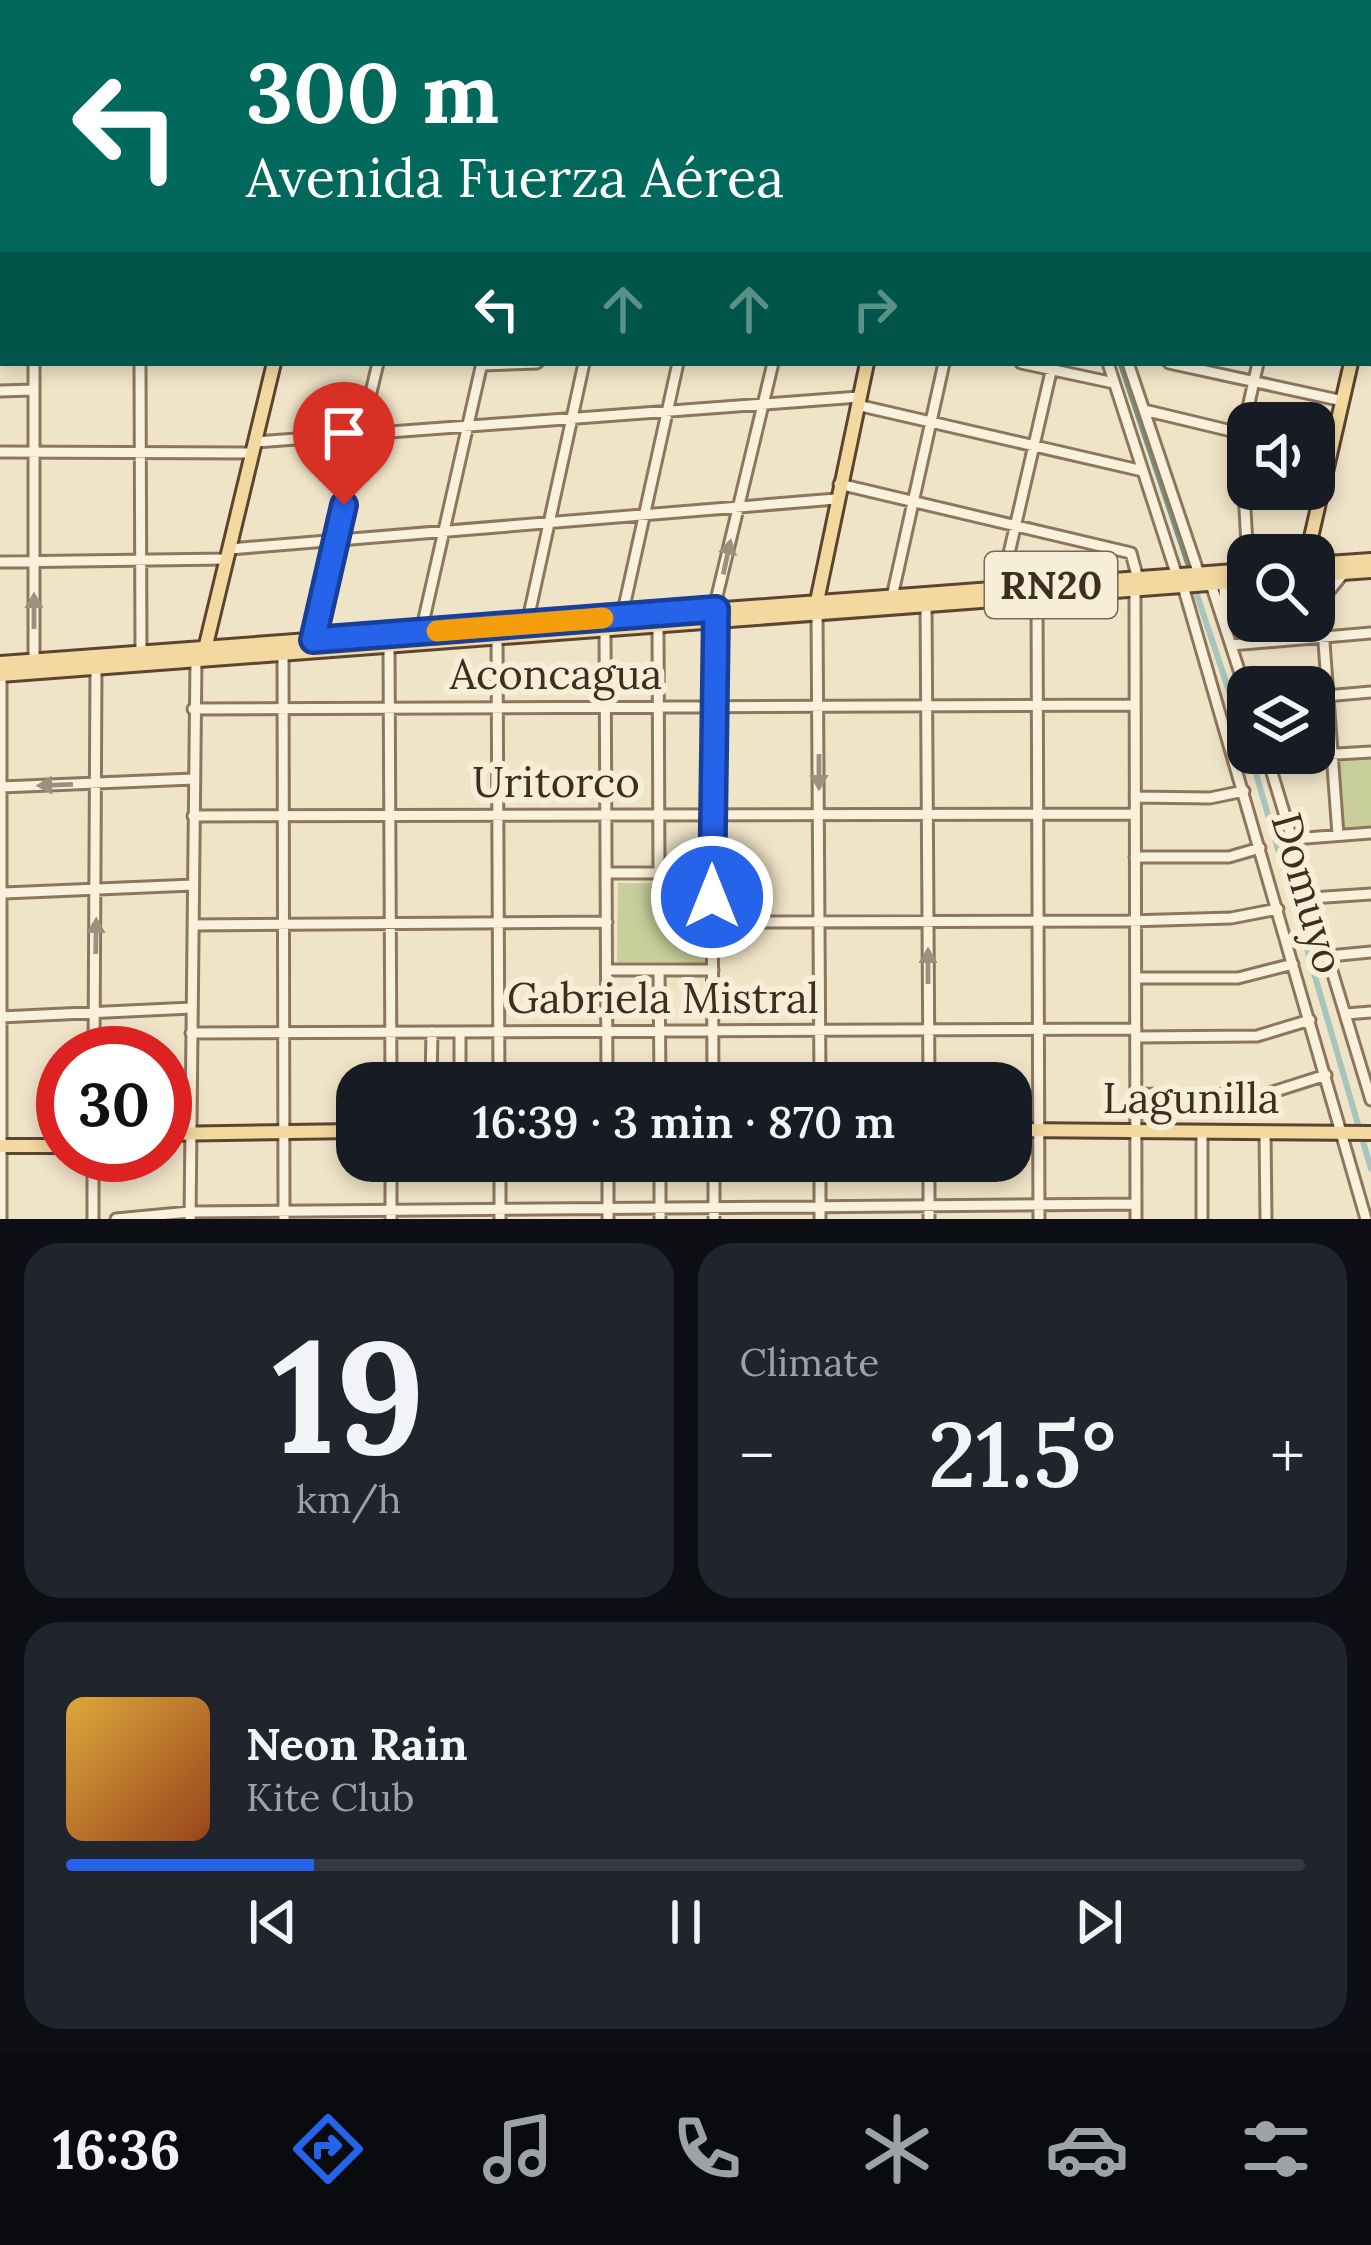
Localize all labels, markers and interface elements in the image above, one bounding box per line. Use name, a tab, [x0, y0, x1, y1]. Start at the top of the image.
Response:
text: 300 m	[246, 38, 499, 146]
icon: left	[48, 48, 204, 204]
text: Avenida Fuerza Aérea	[246, 143, 784, 212]
icon: left	[464, 276, 530, 342]
icon: ahead	[590, 276, 656, 342]
icon: ahead	[716, 276, 782, 342]
icon: right	[842, 276, 908, 342]
pin	[293, 382, 395, 505]
icon: arrive	[311, 400, 377, 466]
map controls	[1227, 402, 1335, 774]
button: sound	[1227, 402, 1335, 510]
button: search	[1227, 534, 1335, 642]
one-way arrow	[718, 538, 737, 576]
road number: RN20	[985, 552, 1117, 618]
one-way arrow	[24, 591, 44, 629]
street label: Aconcagua	[449, 647, 662, 701]
button: layers	[1227, 666, 1335, 774]
one-way arrow	[809, 754, 829, 792]
street label: Uritorco	[472, 755, 640, 809]
one-way arrow	[35, 775, 73, 794]
street label: Domuyo	[1259, 806, 1357, 980]
position arrow	[649, 834, 775, 960]
one-way arrow	[86, 916, 105, 954]
one-way arrow	[918, 946, 938, 984]
street label: Gabriela Mistral	[507, 971, 819, 1025]
speed limit sign: 30	[36, 1026, 192, 1182]
street label: Lagunilla	[1103, 1071, 1280, 1125]
text: 16:39 · 3 min · 870 m	[473, 1093, 895, 1150]
text: 19	[272, 1296, 425, 1496]
text: Climate	[740, 1337, 879, 1387]
text: 21.5°	[928, 1396, 1117, 1512]
text: −	[740, 1413, 774, 1497]
text: +	[1270, 1413, 1305, 1497]
text: km/h	[296, 1474, 401, 1524]
text: Neon Rain	[246, 1715, 468, 1772]
text: Kite Club	[246, 1772, 415, 1822]
icon: previous	[240, 1889, 306, 1955]
icon: pause	[653, 1889, 719, 1955]
icon: next	[1066, 1889, 1132, 1955]
icon: directions	[286, 2107, 370, 2191]
icon: music	[476, 2107, 560, 2191]
icon: phone	[665, 2107, 749, 2191]
icon: climate	[855, 2107, 939, 2191]
icon: car	[1045, 2107, 1129, 2191]
icon: filters	[1234, 2107, 1318, 2191]
text: 16:36	[53, 2115, 181, 2184]

